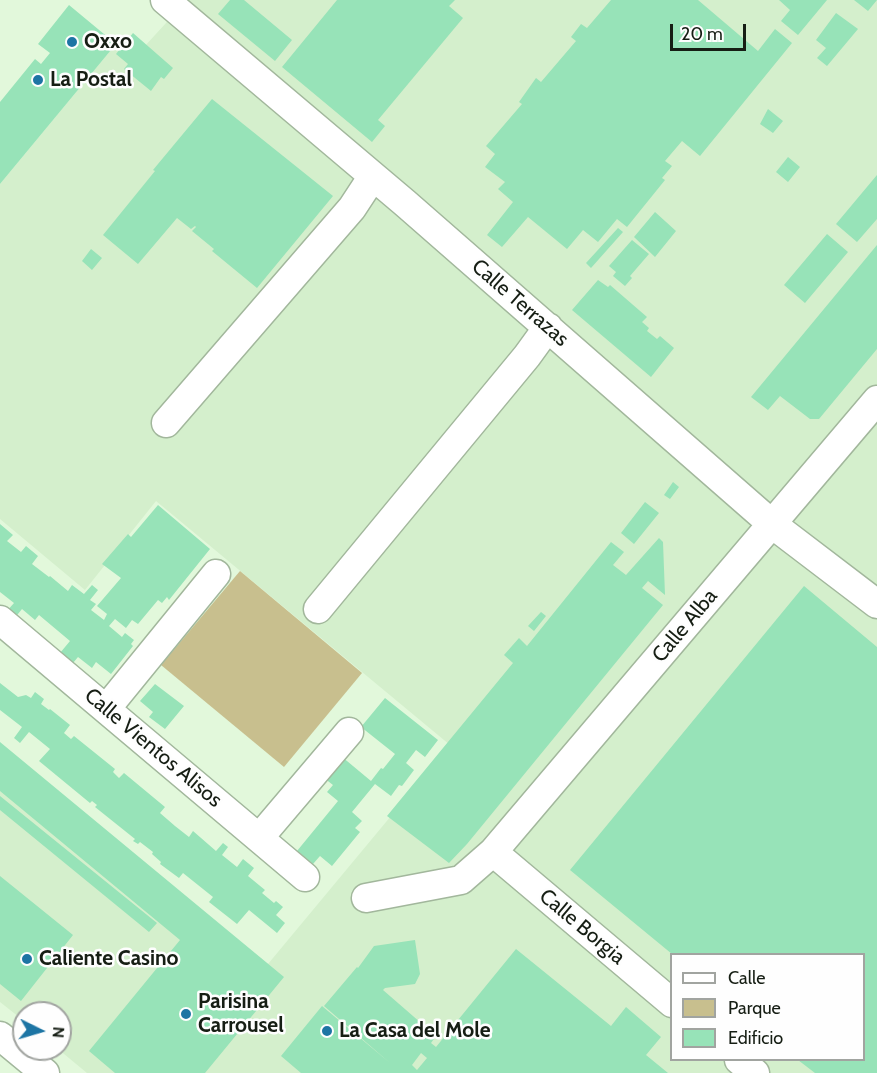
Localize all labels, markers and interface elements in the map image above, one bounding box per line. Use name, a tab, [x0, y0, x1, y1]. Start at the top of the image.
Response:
scale bar	[673, 12, 750, 50]
text: 20 m	[681, 23, 723, 45]
place label: Oxxo	[84, 29, 132, 55]
marker: Oxxo	[65, 35, 79, 49]
place label: La Postal	[50, 67, 132, 93]
marker: La Postal	[31, 73, 45, 87]
street label: Calle Terrazas	[466, 254, 574, 352]
street label: Calle Alba	[647, 584, 723, 668]
street label: Calle Vientos Alisos	[79, 683, 227, 813]
street label: Calle Borgia	[534, 884, 630, 970]
place label: Caliente Casino	[39, 946, 179, 972]
marker: Caliente Casino	[20, 952, 34, 966]
legend	[670, 953, 865, 1061]
text: Calle	[728, 967, 765, 989]
place label: Parisina Carrousel	[198, 989, 284, 1039]
text: Parque	[728, 997, 781, 1019]
north arrow	[12, 1001, 72, 1061]
marker: Parisina Carrousel	[179, 1007, 193, 1021]
place label: La Casa del Mole	[339, 1018, 490, 1044]
marker: La Casa del Mole	[320, 1024, 334, 1038]
text: N	[48, 1026, 68, 1039]
text: Edificio	[728, 1027, 783, 1049]

